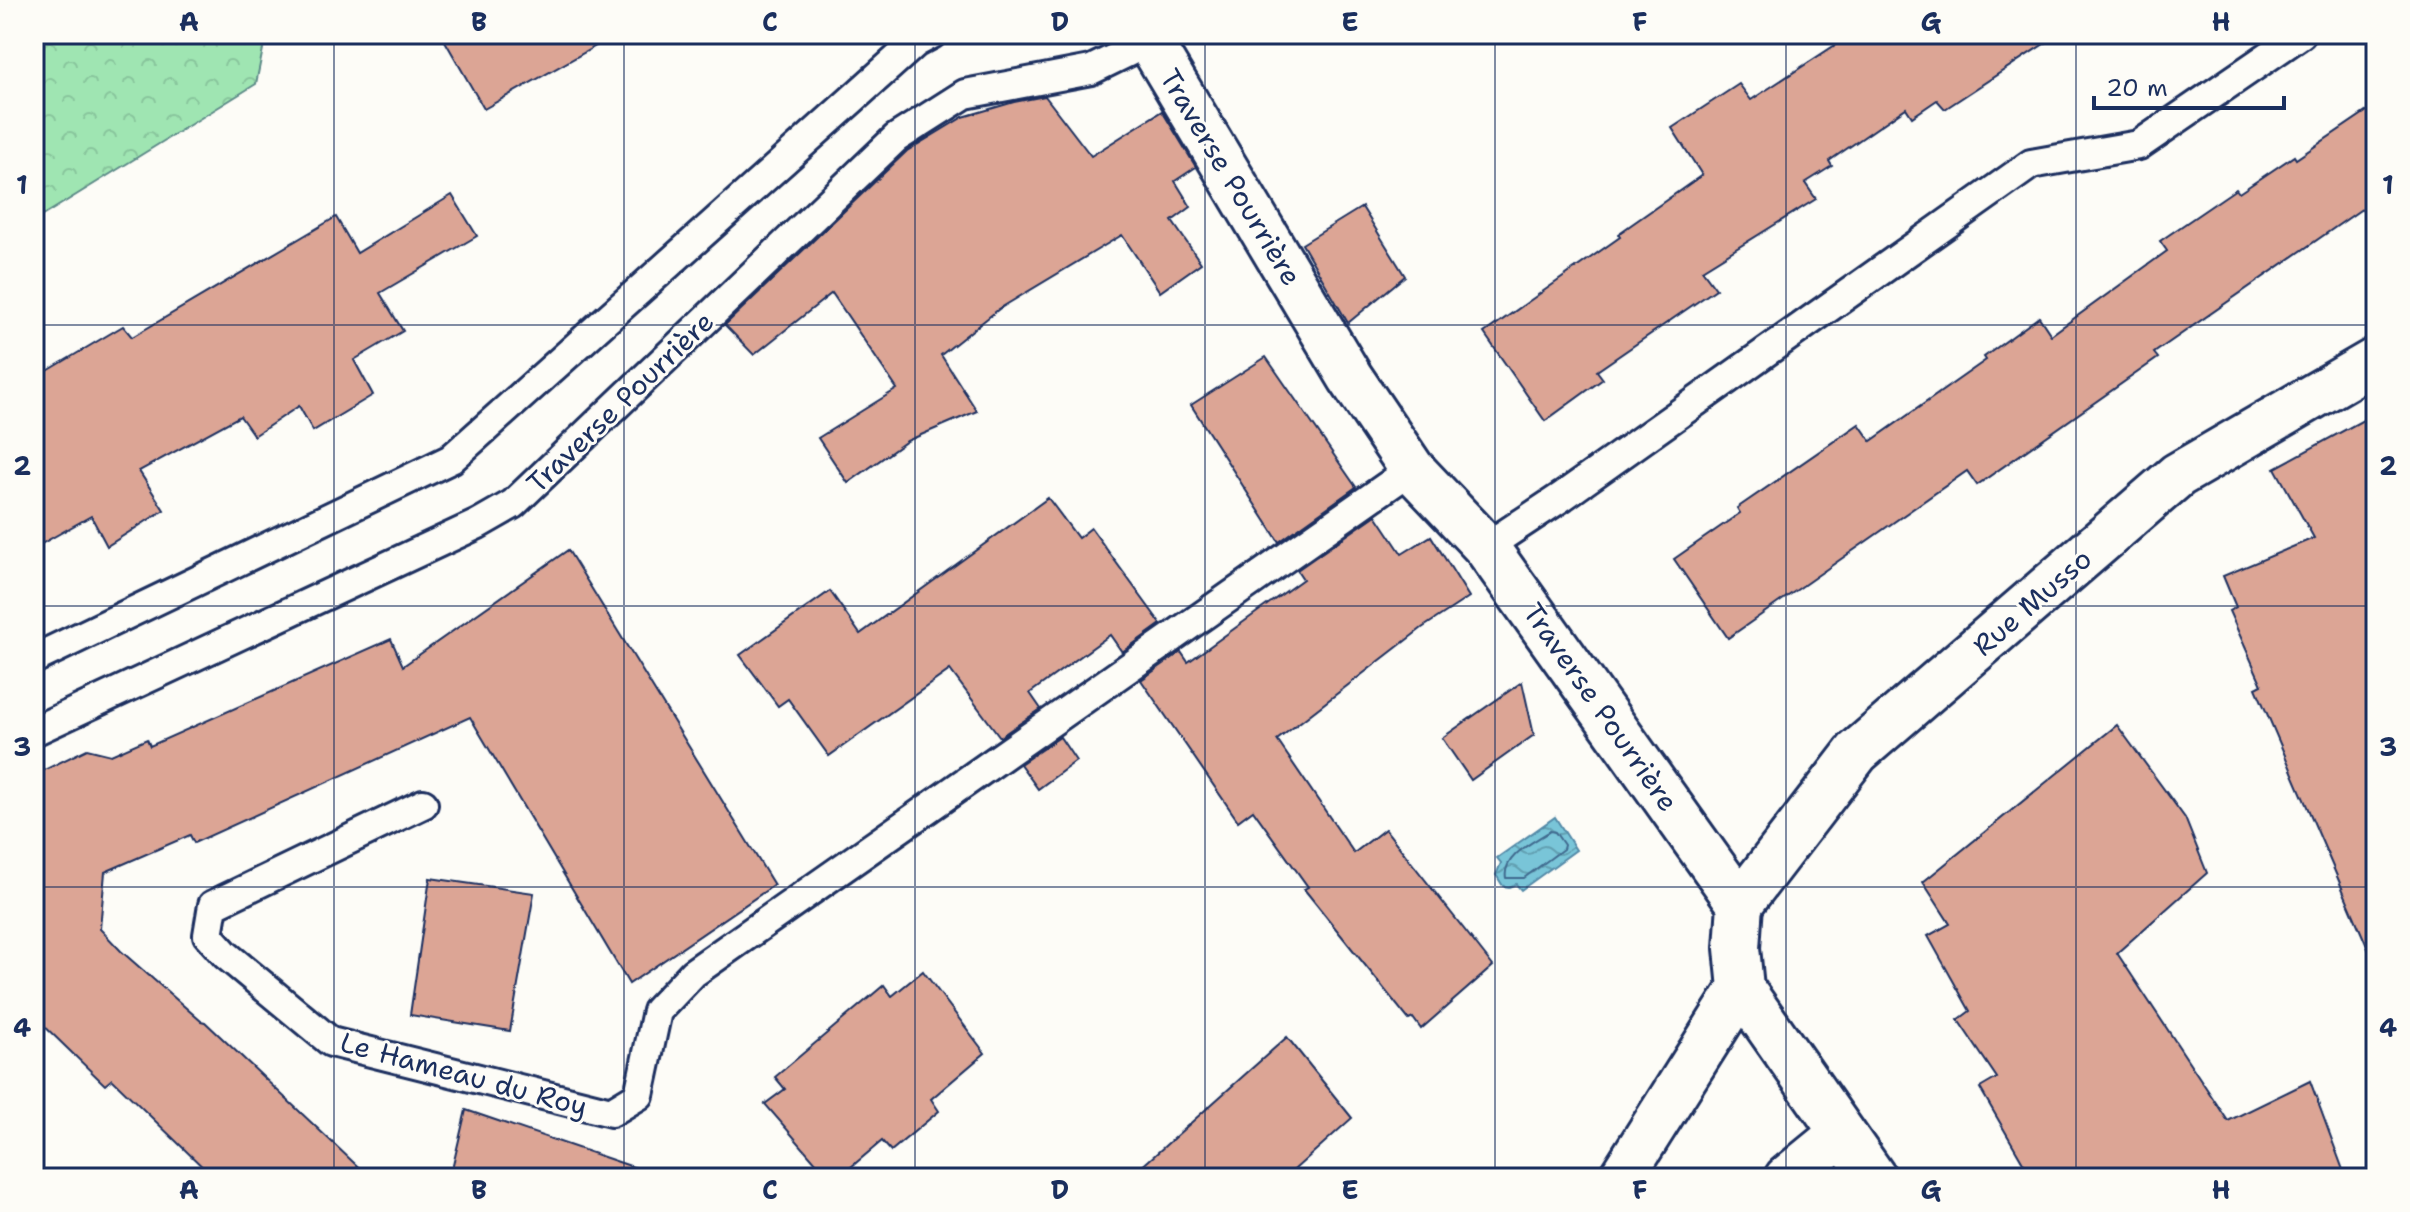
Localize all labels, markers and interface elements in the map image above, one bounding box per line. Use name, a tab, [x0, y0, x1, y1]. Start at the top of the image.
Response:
text: A	[179, 4, 199, 39]
text: B	[471, 4, 487, 39]
text: C	[762, 4, 778, 39]
text: D	[1051, 4, 1069, 39]
text: E	[1341, 4, 1359, 39]
text: F	[1632, 4, 1648, 39]
text: G	[1921, 4, 1942, 39]
text: H	[2212, 4, 2230, 39]
scale bar	[2094, 60, 2284, 110]
street label: Traverse Pourrière	[1151, 62, 1311, 292]
text: 20 m	[2106, 72, 2168, 104]
text: 1	[16, 167, 28, 202]
text: 1	[2382, 167, 2394, 202]
street label: Traverse Pourrière	[518, 303, 722, 501]
text: 2	[13, 448, 31, 483]
text: 2	[2379, 448, 2397, 483]
street label: Rue Musso	[1964, 540, 2100, 664]
street label: Traverse Pourrière	[1515, 595, 1687, 819]
text: 3	[13, 729, 31, 764]
text: 3	[2379, 729, 2397, 764]
text: 4	[13, 1010, 31, 1045]
text: 4	[2379, 1010, 2397, 1045]
street label: Le Hameau du Roy	[336, 1023, 592, 1125]
text: A	[179, 1172, 199, 1207]
text: B	[471, 1172, 487, 1207]
text: C	[762, 1172, 778, 1207]
text: D	[1051, 1172, 1069, 1207]
text: E	[1341, 1172, 1359, 1207]
text: F	[1632, 1172, 1648, 1207]
text: G	[1921, 1172, 1942, 1207]
text: H	[2212, 1172, 2230, 1207]

